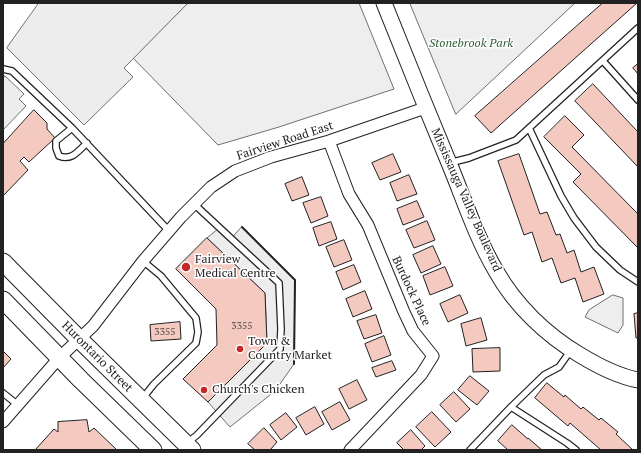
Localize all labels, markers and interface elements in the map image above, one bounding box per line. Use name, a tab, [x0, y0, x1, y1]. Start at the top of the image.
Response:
park label: Stonebrook Park	[429, 37, 513, 51]
street label: Fairview Road East	[235, 119, 335, 163]
street label: Mississauga Valley Boulevard	[428, 126, 504, 274]
place label: Fairview Medical Centre	[195, 253, 276, 281]
street label: Burdock Place	[389, 254, 433, 328]
marker: Fairview Medical Centre	[180, 261, 192, 273]
street label: Hurontario Street	[59, 319, 135, 395]
house number: 3355	[231, 320, 253, 332]
house number: 3355	[154, 326, 176, 338]
place label: Town & Country Market	[248, 335, 332, 363]
marker: Town & Country Market	[235, 344, 245, 354]
place label: Church's Chicken	[212, 383, 305, 397]
marker: Church's Chicken	[199, 385, 209, 395]

